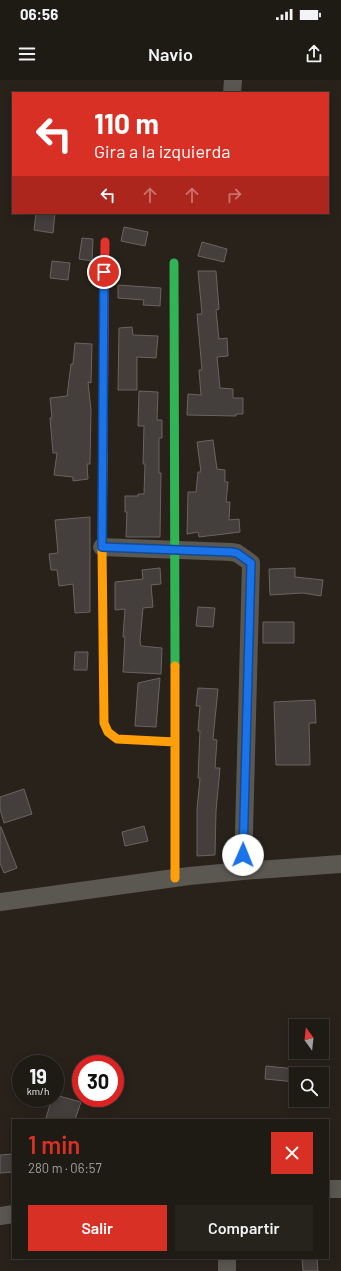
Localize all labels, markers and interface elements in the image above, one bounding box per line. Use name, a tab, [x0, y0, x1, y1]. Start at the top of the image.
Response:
text: 06:56	[20, 5, 58, 23]
icon: menu	[16, 43, 38, 65]
text: Navio	[148, 43, 193, 65]
icon: share	[303, 43, 325, 65]
text: 110 m	[94, 106, 159, 140]
icon: left	[28, 108, 80, 160]
text: Gira a la izquierda	[94, 140, 231, 162]
icon: left	[97, 184, 119, 206]
icon: ahead	[139, 184, 161, 206]
icon: ahead	[181, 184, 203, 206]
icon: right	[223, 184, 245, 206]
pin	[87, 255, 121, 289]
icon: arrive	[93, 261, 115, 283]
position arrow	[222, 834, 264, 876]
north arrow	[289, 1019, 329, 1059]
map controls	[289, 1019, 329, 1107]
speed limit sign: 30	[72, 1055, 124, 1107]
text: 19	[29, 1064, 47, 1088]
button: search	[289, 1067, 329, 1107]
text: km/h	[27, 1085, 49, 1097]
text: 1 min	[28, 1130, 80, 1159]
button: close	[271, 1132, 313, 1174]
text: 280 m · 06:57	[28, 1160, 102, 1176]
button: Salir	[28, 1205, 167, 1251]
button: Compartir	[175, 1205, 313, 1251]

